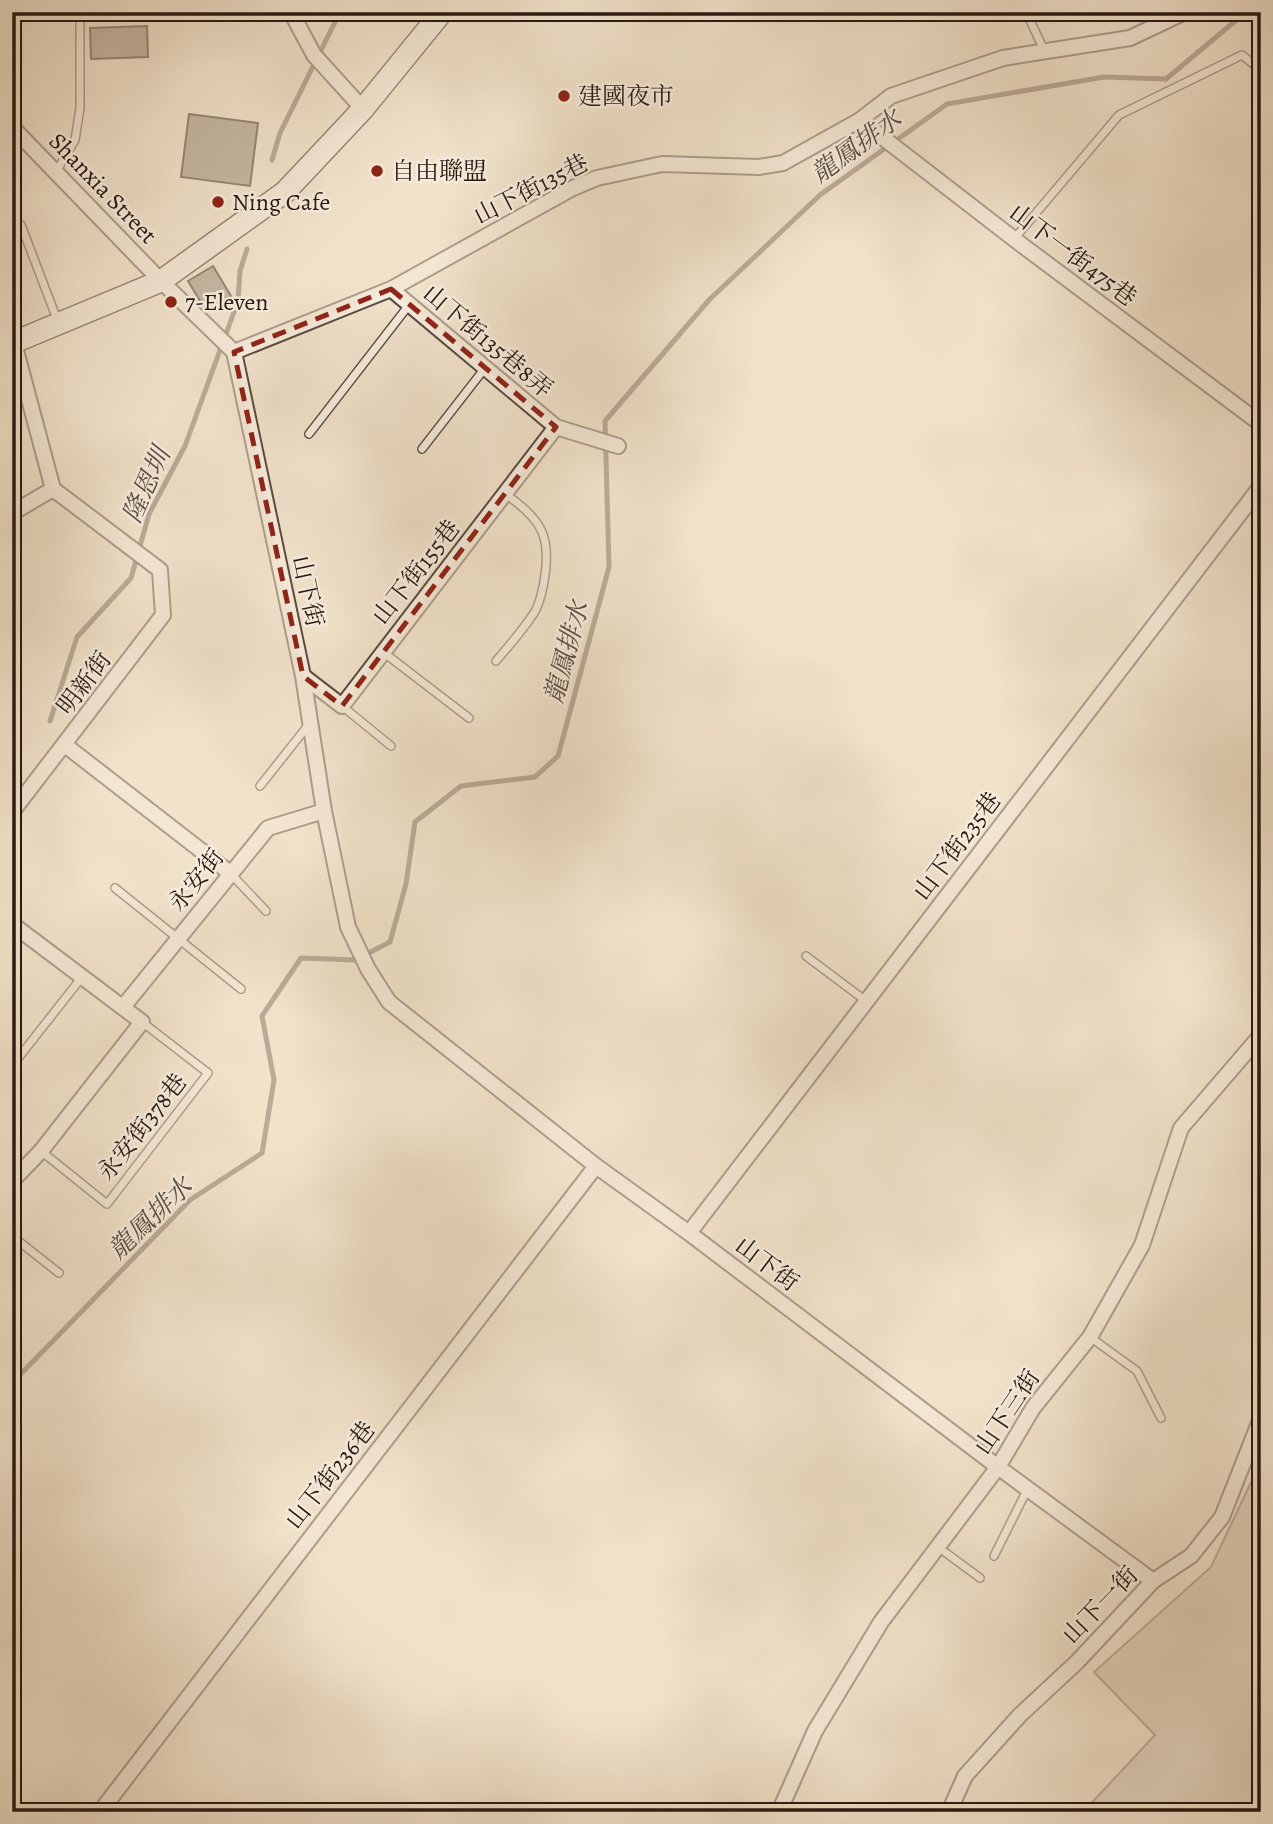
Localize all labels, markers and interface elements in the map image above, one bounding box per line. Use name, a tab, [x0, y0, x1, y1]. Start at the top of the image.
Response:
place label: 建國夜市	[578, 80, 674, 112]
marker: 建國夜市	[556, 88, 572, 104]
water label: 龍鳳排水	[804, 100, 911, 191]
street label: Shanxia Street	[42, 126, 164, 251]
street label: 山下街135巷	[468, 146, 594, 232]
place label: 自由聯盟	[391, 155, 487, 187]
marker: 自由聯盟	[369, 163, 385, 179]
place label: Ning Cafe	[232, 186, 330, 218]
marker: Ning Cafe	[210, 194, 226, 210]
street label: 山下一街475巷	[1003, 197, 1143, 313]
street label: 山下街135巷8弄	[416, 277, 560, 405]
place label: 7-Eleven	[185, 286, 268, 318]
marker: 7-Eleven	[163, 294, 179, 310]
water label: 隆恩圳	[115, 439, 180, 528]
street label: 山下街155巷	[365, 513, 467, 631]
street label: 山下街	[285, 552, 331, 630]
water label: 龍鳳排水	[536, 594, 598, 707]
street label: 明新街	[50, 645, 118, 721]
street label: 山下街235巷	[906, 785, 1008, 907]
street label: 永安街	[161, 842, 231, 918]
street label: 永安街378巷	[90, 1067, 194, 1187]
water label: 龍鳳排水	[101, 1168, 202, 1267]
street label: 山下街	[729, 1230, 805, 1298]
street label: 山下三街	[967, 1363, 1047, 1461]
street label: 山下街236巷	[278, 1415, 382, 1535]
street label: 山下一街	[1055, 1559, 1145, 1651]

